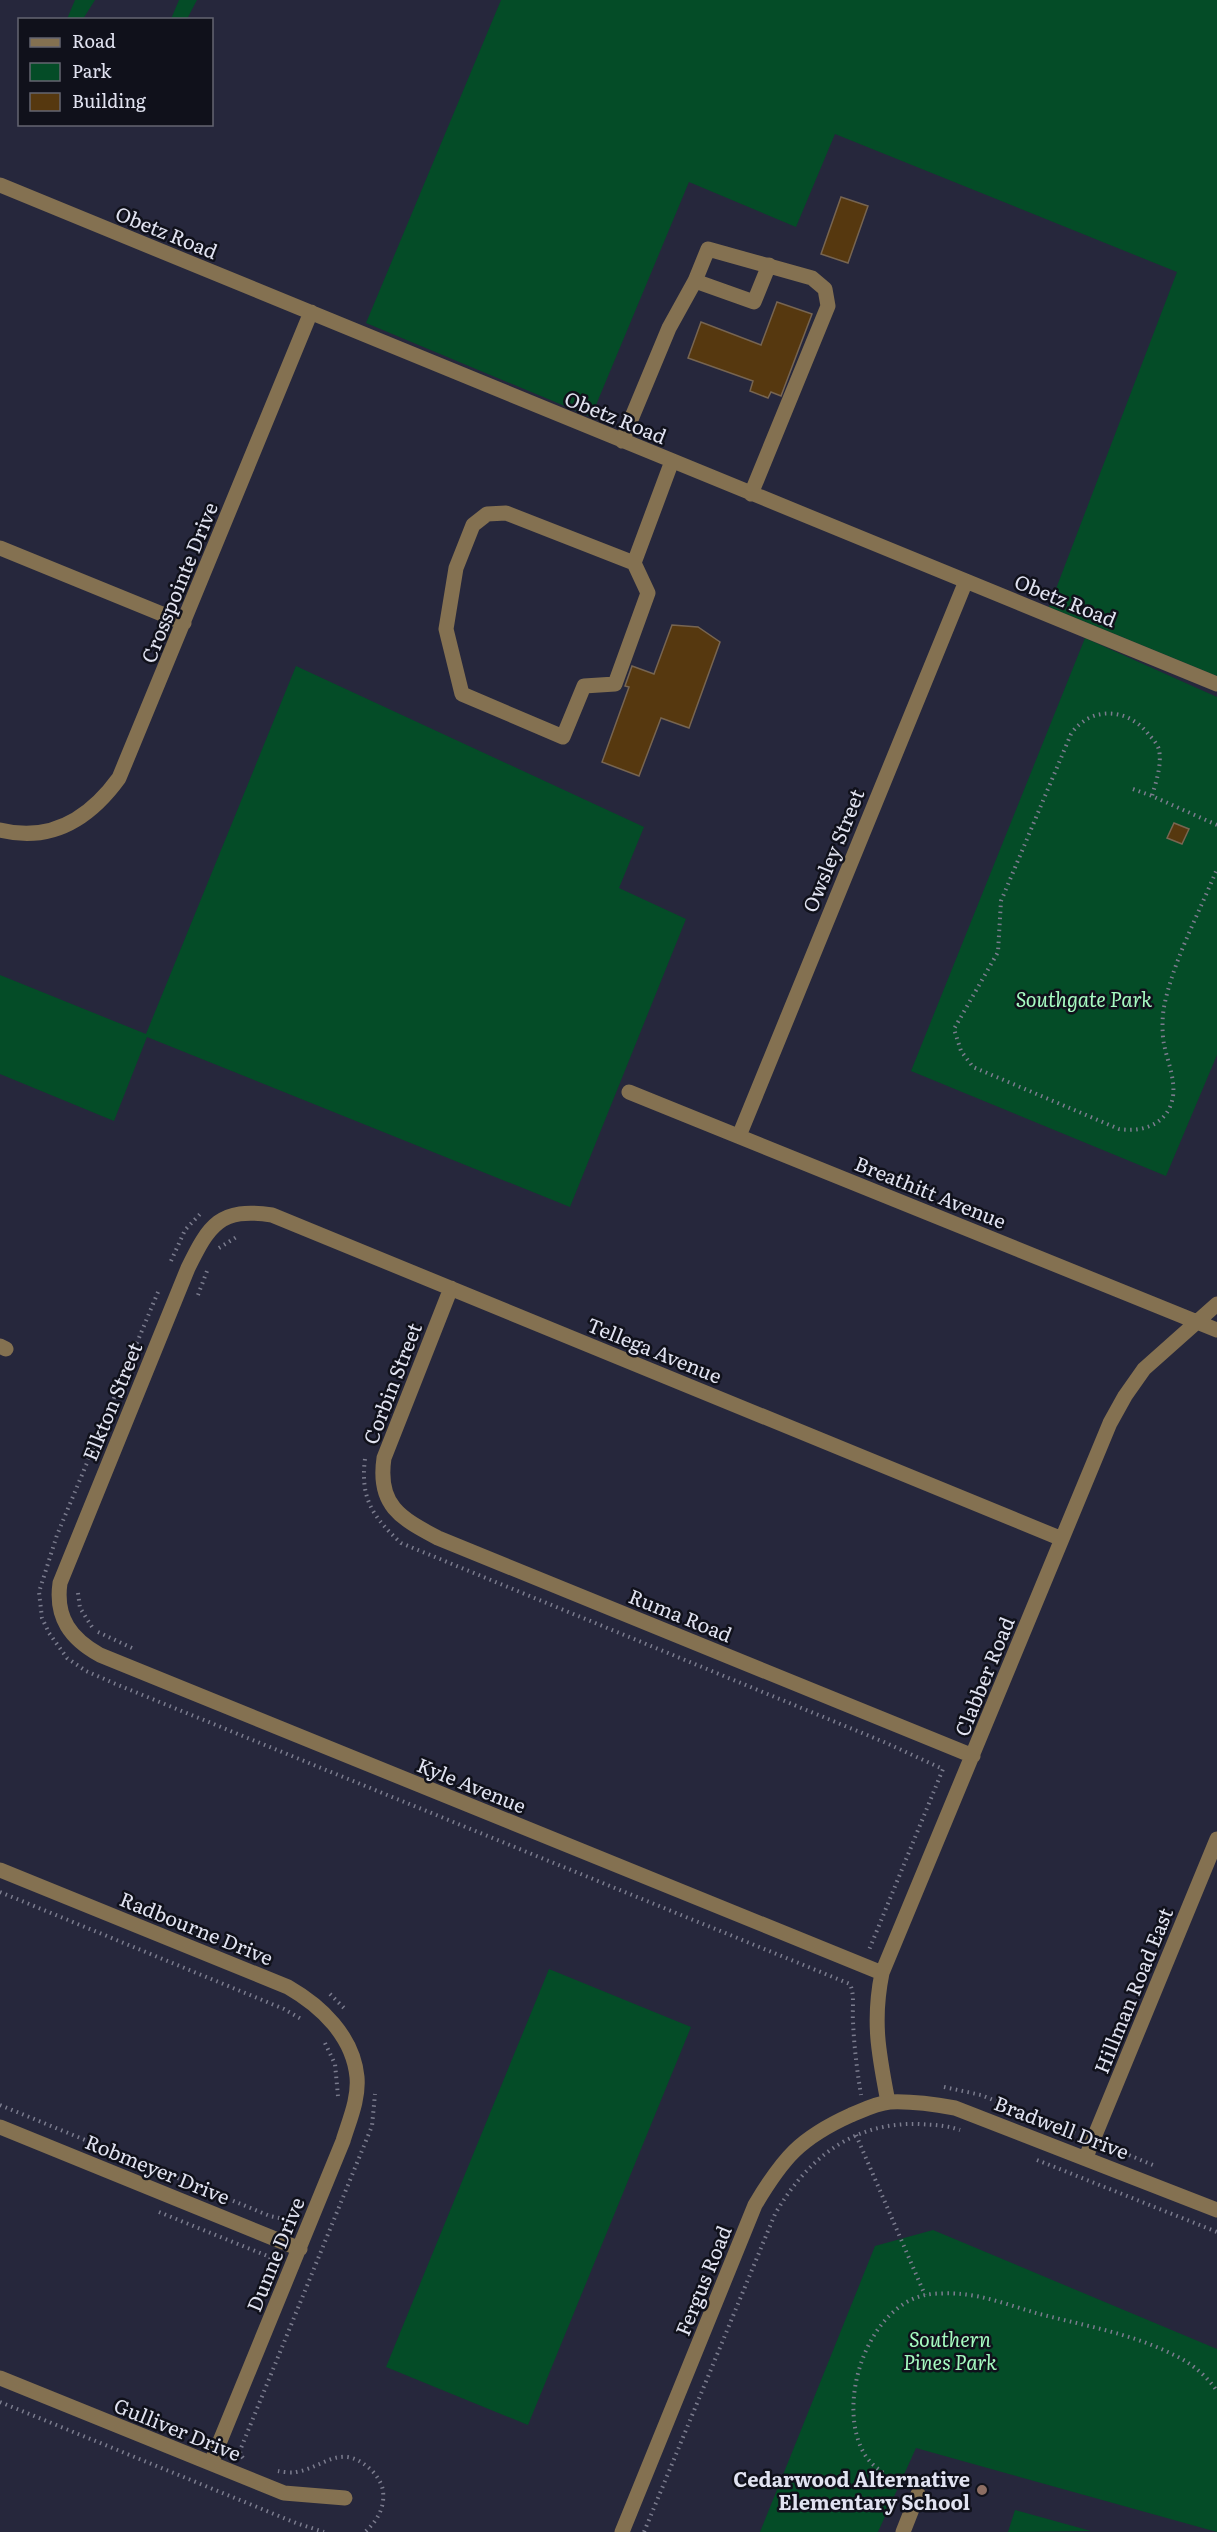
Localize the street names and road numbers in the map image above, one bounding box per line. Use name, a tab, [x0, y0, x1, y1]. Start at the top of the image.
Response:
street label: Obetz Road	[111, 197, 223, 265]
street label: Obetz Road	[560, 382, 672, 450]
street label: Crosspointe Drive	[132, 497, 224, 667]
street label: Obetz Road	[1010, 565, 1122, 633]
street label: Owsley Street	[794, 784, 870, 916]
street label: Breathitt Avenue	[851, 1147, 1011, 1235]
street label: Tellega Avenue	[583, 1308, 727, 1390]
street label: Corbin Street	[354, 1318, 428, 1448]
street label: Elkton Street	[74, 1337, 148, 1465]
street label: Ruma Road	[625, 1580, 737, 1648]
street label: Clabber Road	[945, 1612, 1021, 1740]
street label: Kyle Avenue	[413, 1748, 531, 1820]
street label: Radbourne Drive	[116, 1883, 278, 1971]
street label: Hillman Road East	[1085, 1902, 1179, 2078]
street label: Bradwell Drive	[990, 2087, 1134, 2165]
street label: Robmeyer Drive	[81, 2125, 235, 2211]
street label: Dunne Drive	[237, 2192, 311, 2316]
street label: Fergus Road	[666, 2220, 738, 2340]
street label: Gulliver Drive	[110, 2389, 246, 2467]

